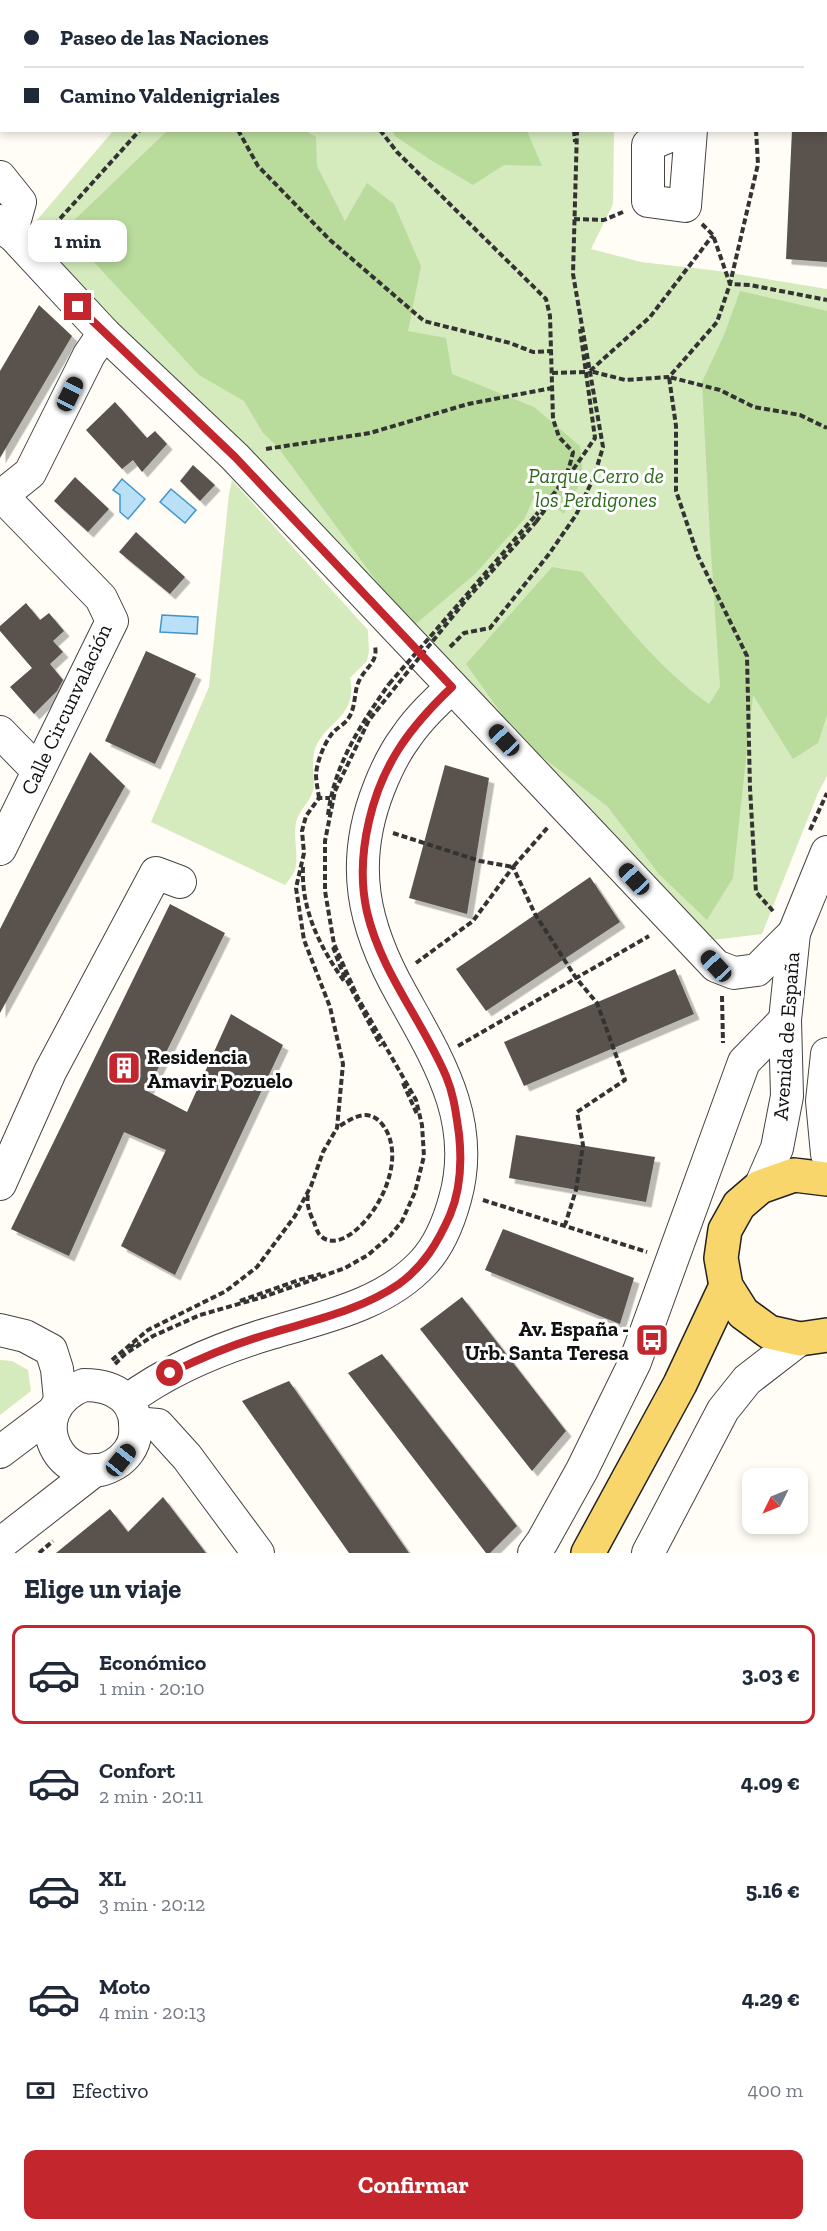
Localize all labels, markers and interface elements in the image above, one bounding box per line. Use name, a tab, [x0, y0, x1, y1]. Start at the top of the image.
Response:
text: Paseo de las Naciones	[60, 24, 269, 51]
text: Camino Valdenigriales	[60, 82, 280, 109]
callout: 1 min	[28, 220, 128, 262]
text: 1 min	[54, 229, 101, 253]
route end	[64, 293, 91, 320]
car	[54, 374, 86, 414]
park label: Parque Cerro de los Perdigones	[528, 463, 664, 512]
street label: Calle Circunvalación	[15, 620, 117, 798]
car	[485, 721, 523, 759]
car	[615, 860, 653, 898]
car	[697, 947, 735, 985]
street label: Avenida de España	[768, 951, 804, 1121]
place label: Residencia Amavir Pozuelo	[147, 1044, 293, 1093]
building icon: Residencia Amavir Pozuelo	[106, 1050, 142, 1086]
place label: Av. España - Urb. Santa Teresa	[465, 1316, 629, 1365]
bus stop icon: Av. España - Urb. Santa Teresa	[634, 1322, 670, 1358]
route start	[156, 1359, 183, 1386]
car	[103, 1440, 139, 1480]
north arrow	[742, 1468, 808, 1534]
map controls	[742, 1468, 808, 1534]
text: Elige un viaje	[24, 1573, 181, 1605]
icon: car	[27, 1648, 81, 1702]
text: Económico	[99, 1649, 206, 1676]
text: 3.03 €	[742, 1661, 800, 1688]
text: 1 min · 20:10	[99, 1676, 205, 1700]
icon: car	[27, 1756, 81, 1810]
text: Confort	[99, 1757, 175, 1784]
text: 4.09 €	[741, 1769, 800, 1796]
text: 2 min · 20:11	[99, 1784, 203, 1808]
icon: car	[27, 1864, 81, 1918]
text: XL	[99, 1865, 126, 1892]
text: 5.16 €	[746, 1877, 800, 1904]
text: 3 min · 20:12	[99, 1892, 205, 1916]
icon: car	[27, 1972, 81, 2026]
text: Moto	[99, 1973, 150, 2000]
text: 4.29 €	[742, 1985, 800, 2012]
text: 4 min · 20:13	[99, 2000, 206, 2024]
icon: cash	[24, 2074, 57, 2107]
text: Efectivo	[72, 2077, 148, 2104]
text: 400 m	[747, 2078, 803, 2102]
button: Confirmar	[24, 2150, 803, 2219]

